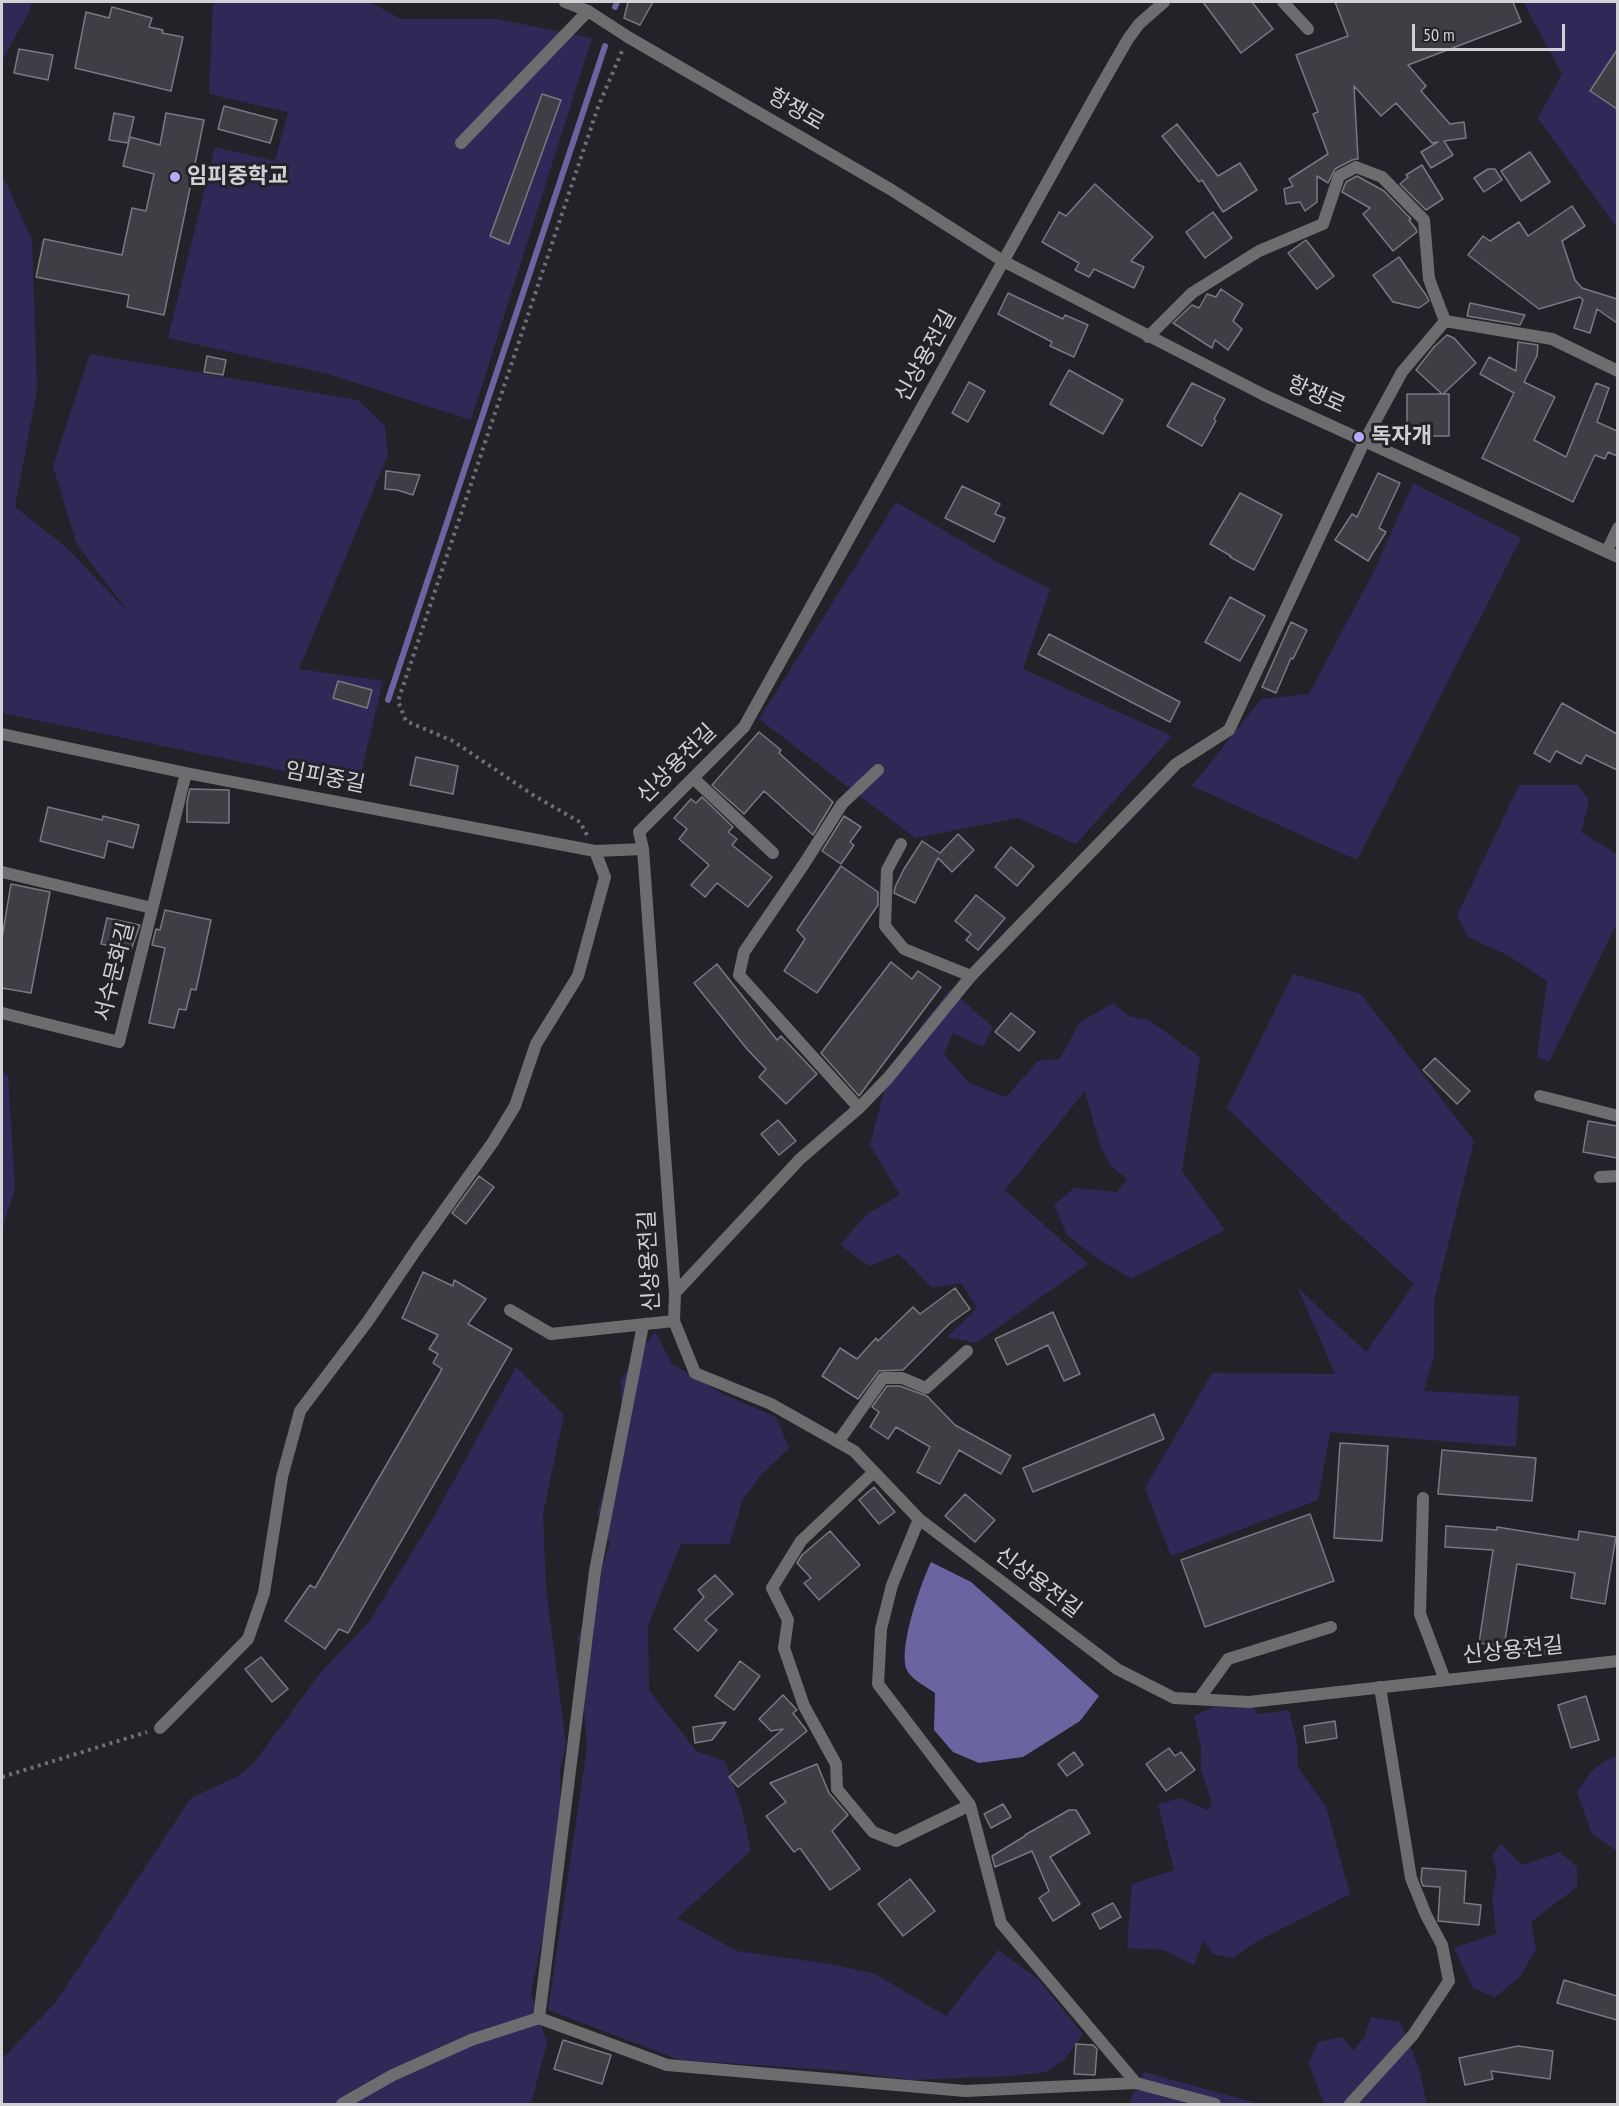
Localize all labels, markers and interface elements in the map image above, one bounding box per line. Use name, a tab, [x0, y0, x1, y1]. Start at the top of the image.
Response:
scale bar	[1415, 12, 1568, 50]
text: 50 m	[1423, 23, 1455, 46]
street label: 항쟁로	[763, 83, 829, 137]
place label: 임피중학교	[187, 164, 288, 190]
marker: 임피중학교	[168, 170, 182, 184]
street label: 신상용전길	[890, 305, 962, 407]
street label: 항쟁로	[1283, 371, 1349, 419]
place label: 독자개	[1371, 424, 1432, 450]
marker: 독자개	[1352, 430, 1366, 444]
street label: 신상용전길	[632, 719, 722, 809]
street label: 임피중길	[283, 757, 367, 799]
street label: 서수문화길	[90, 920, 140, 1024]
street label: 신상용전길	[634, 1210, 666, 1312]
street label: 신상용전길	[990, 1542, 1086, 1624]
street label: 신상용전길	[1461, 1633, 1565, 1669]

